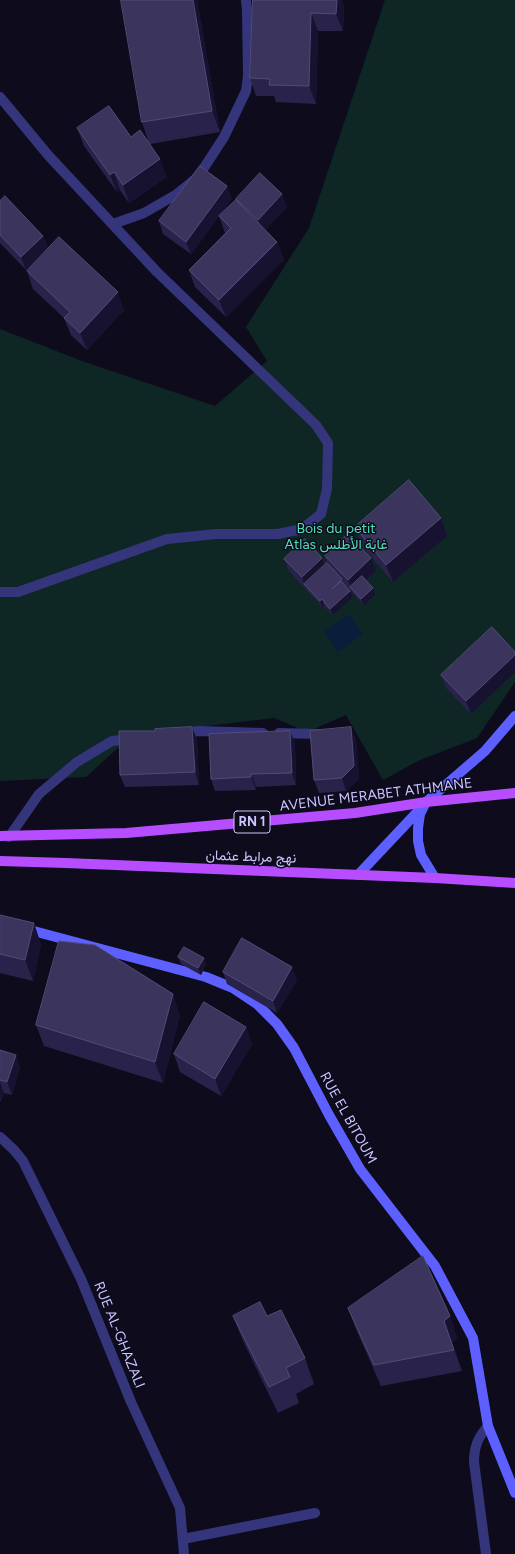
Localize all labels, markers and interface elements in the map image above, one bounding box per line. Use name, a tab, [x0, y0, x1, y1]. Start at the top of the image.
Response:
park label: Bois du petit Atlas غابة الأطلس	[285, 521, 387, 554]
street label: AVENUE MERABET ATHMANE	[279, 775, 473, 815]
road number: RN 1	[234, 811, 270, 833]
street label: نهج مرابط عثمان	[205, 847, 297, 867]
street label: RUE EL BITOUM	[316, 1069, 380, 1167]
street label: RUE AL-GHAZALI	[90, 1279, 148, 1391]

